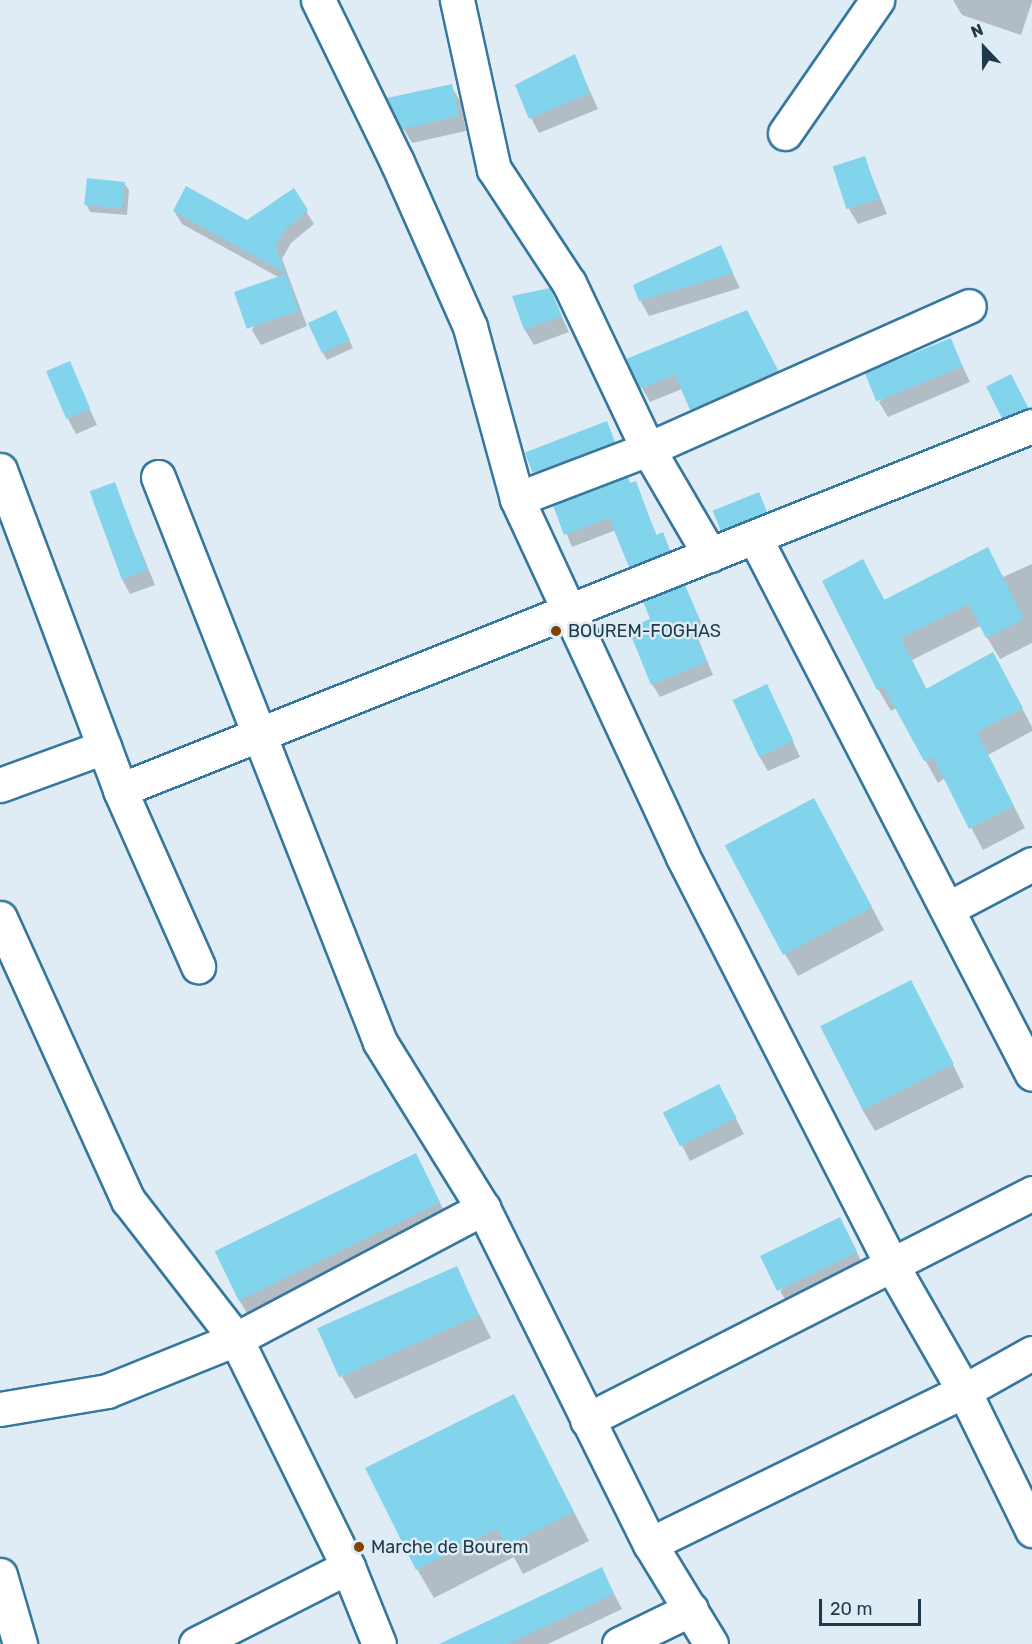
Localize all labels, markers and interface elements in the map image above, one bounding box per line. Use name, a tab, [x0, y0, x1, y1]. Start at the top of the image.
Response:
north arrow	[954, 18, 1014, 78]
text: N	[968, 20, 986, 42]
place label: BOUREM-FOGHAS	[568, 620, 721, 642]
marker: BOUREM-FOGHAS	[549, 624, 563, 638]
place label: Marche de Bourem	[371, 1536, 528, 1558]
marker: Marche de Bourem	[352, 1540, 366, 1554]
scale bar	[822, 1587, 924, 1625]
text: 20 m	[830, 1598, 872, 1620]

